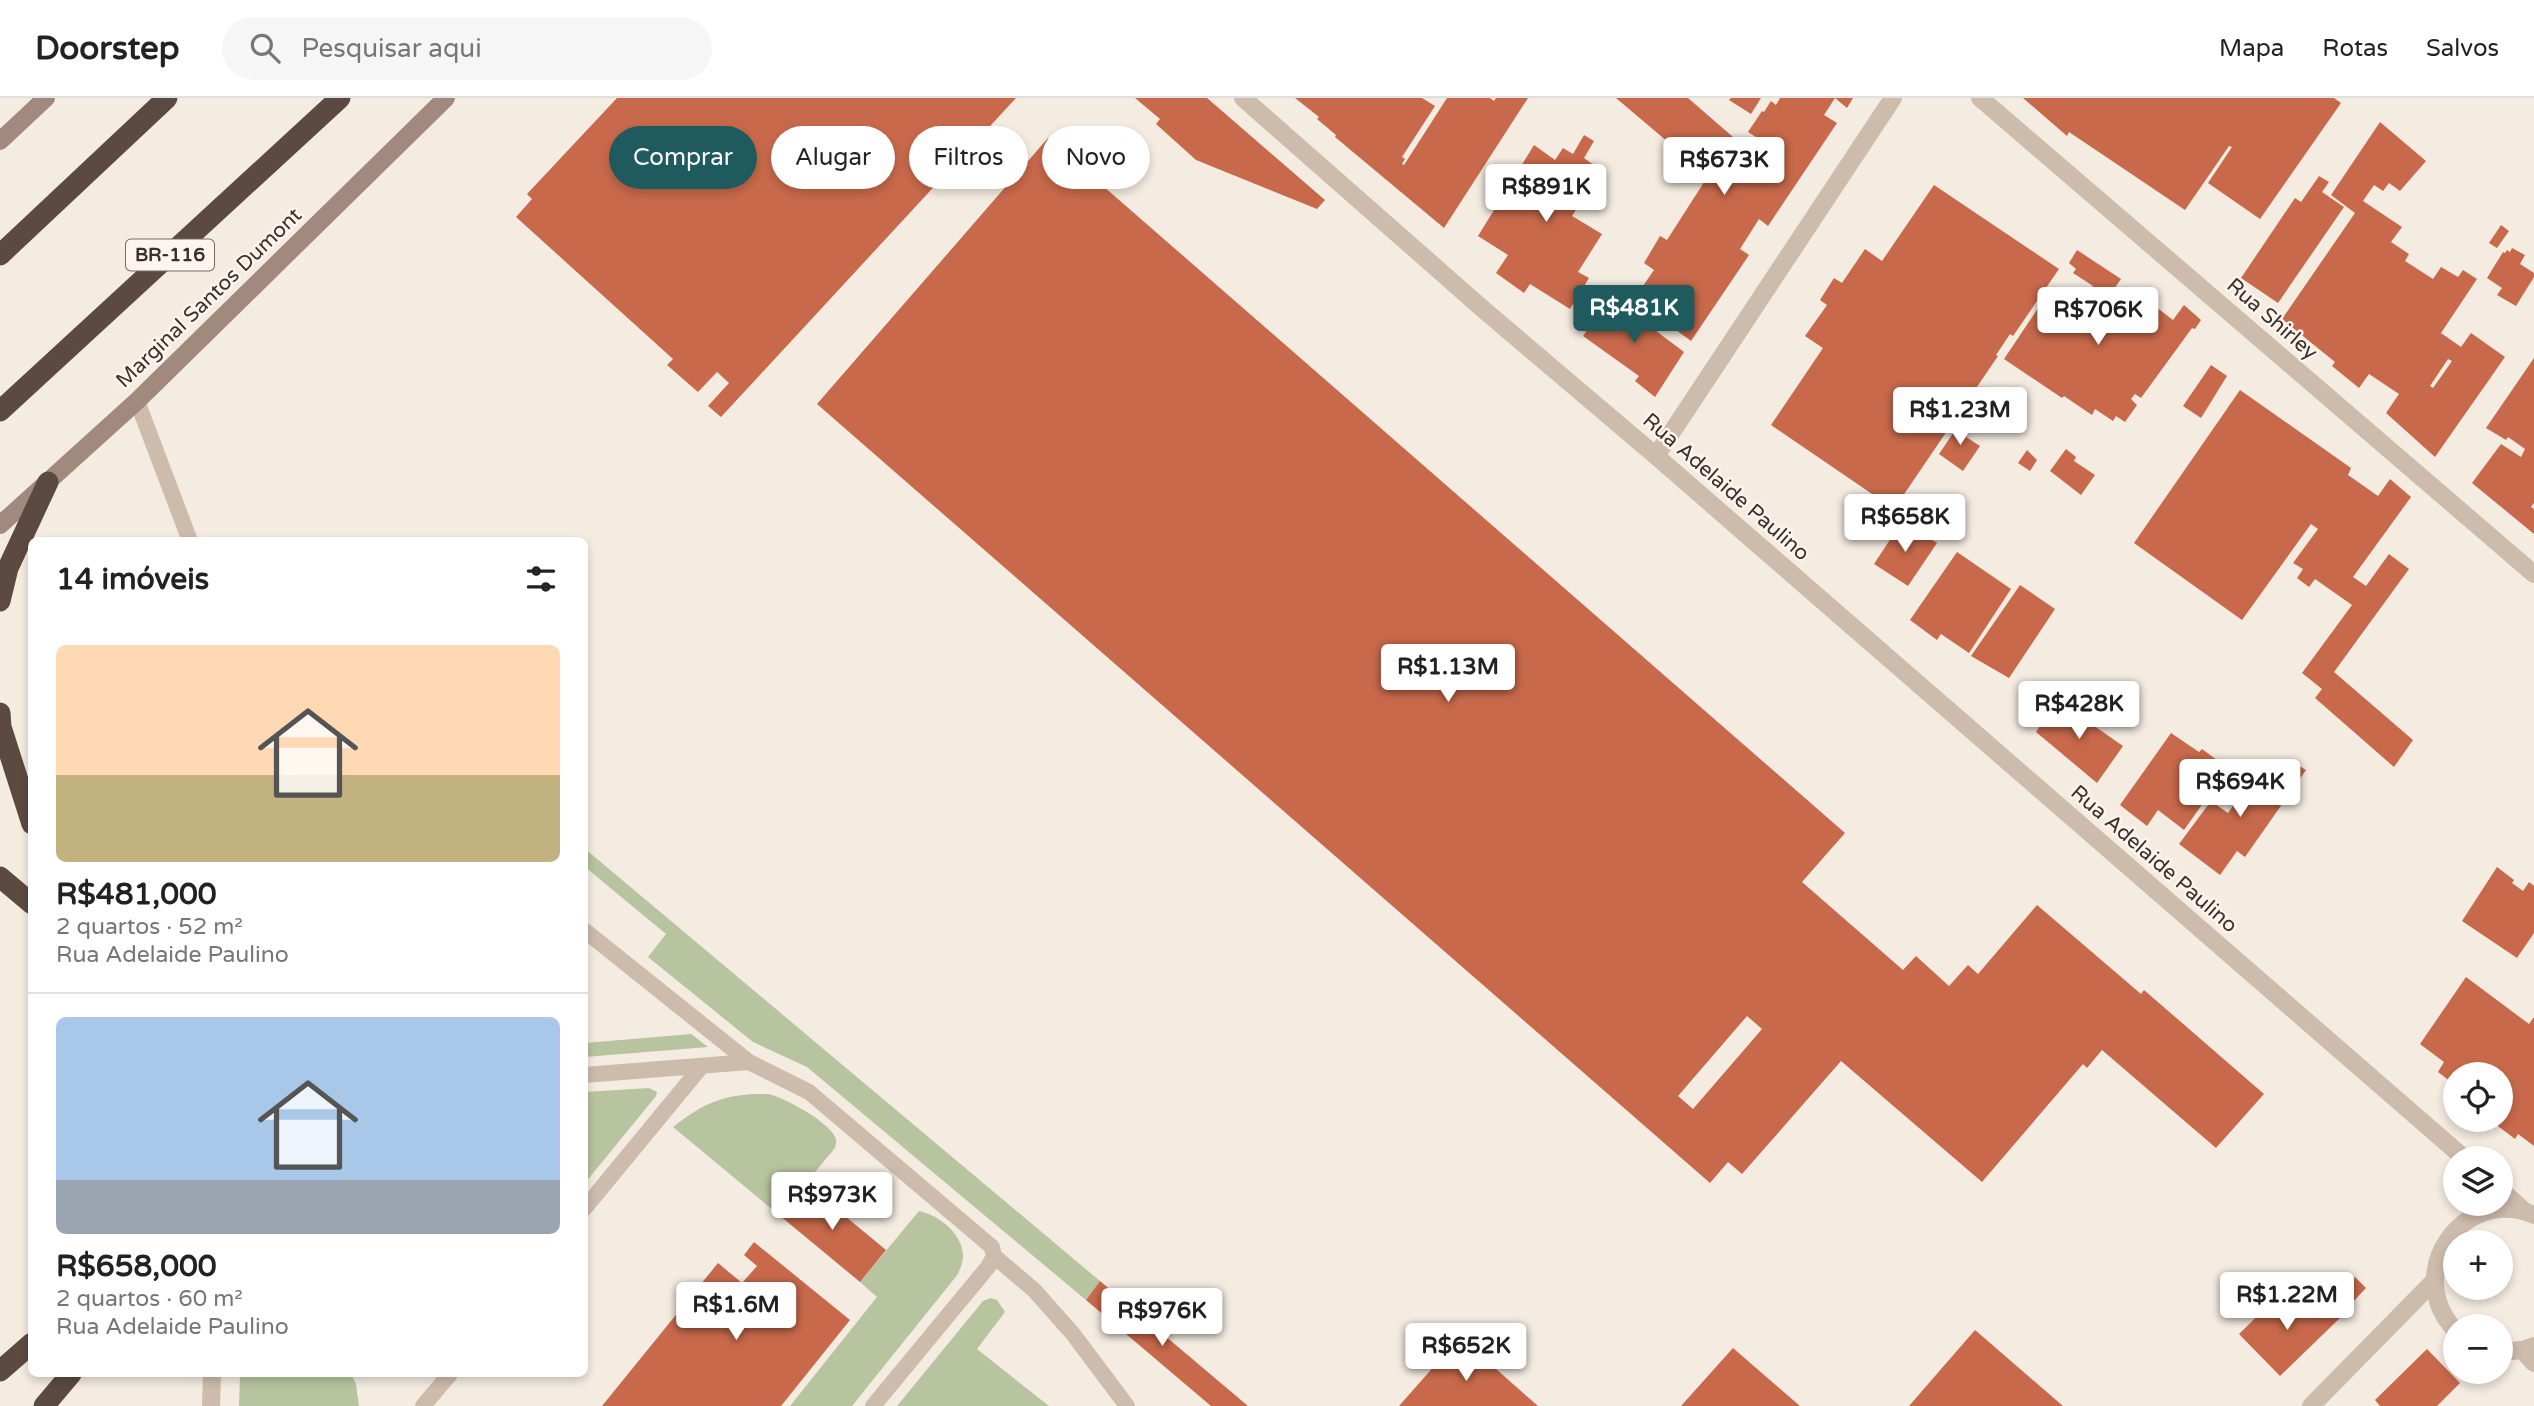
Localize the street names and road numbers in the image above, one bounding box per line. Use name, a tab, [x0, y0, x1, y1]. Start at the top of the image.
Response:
street label: Marginal Santos Dumont	[111, 203, 307, 393]
road number: BR-116	[126, 239, 214, 270]
street label: Rua Shirley	[2221, 273, 2323, 365]
street label: Rua Adelaide Paulino	[1638, 408, 1814, 566]
street label: Rua Adelaide Paulino	[2066, 780, 2242, 938]

